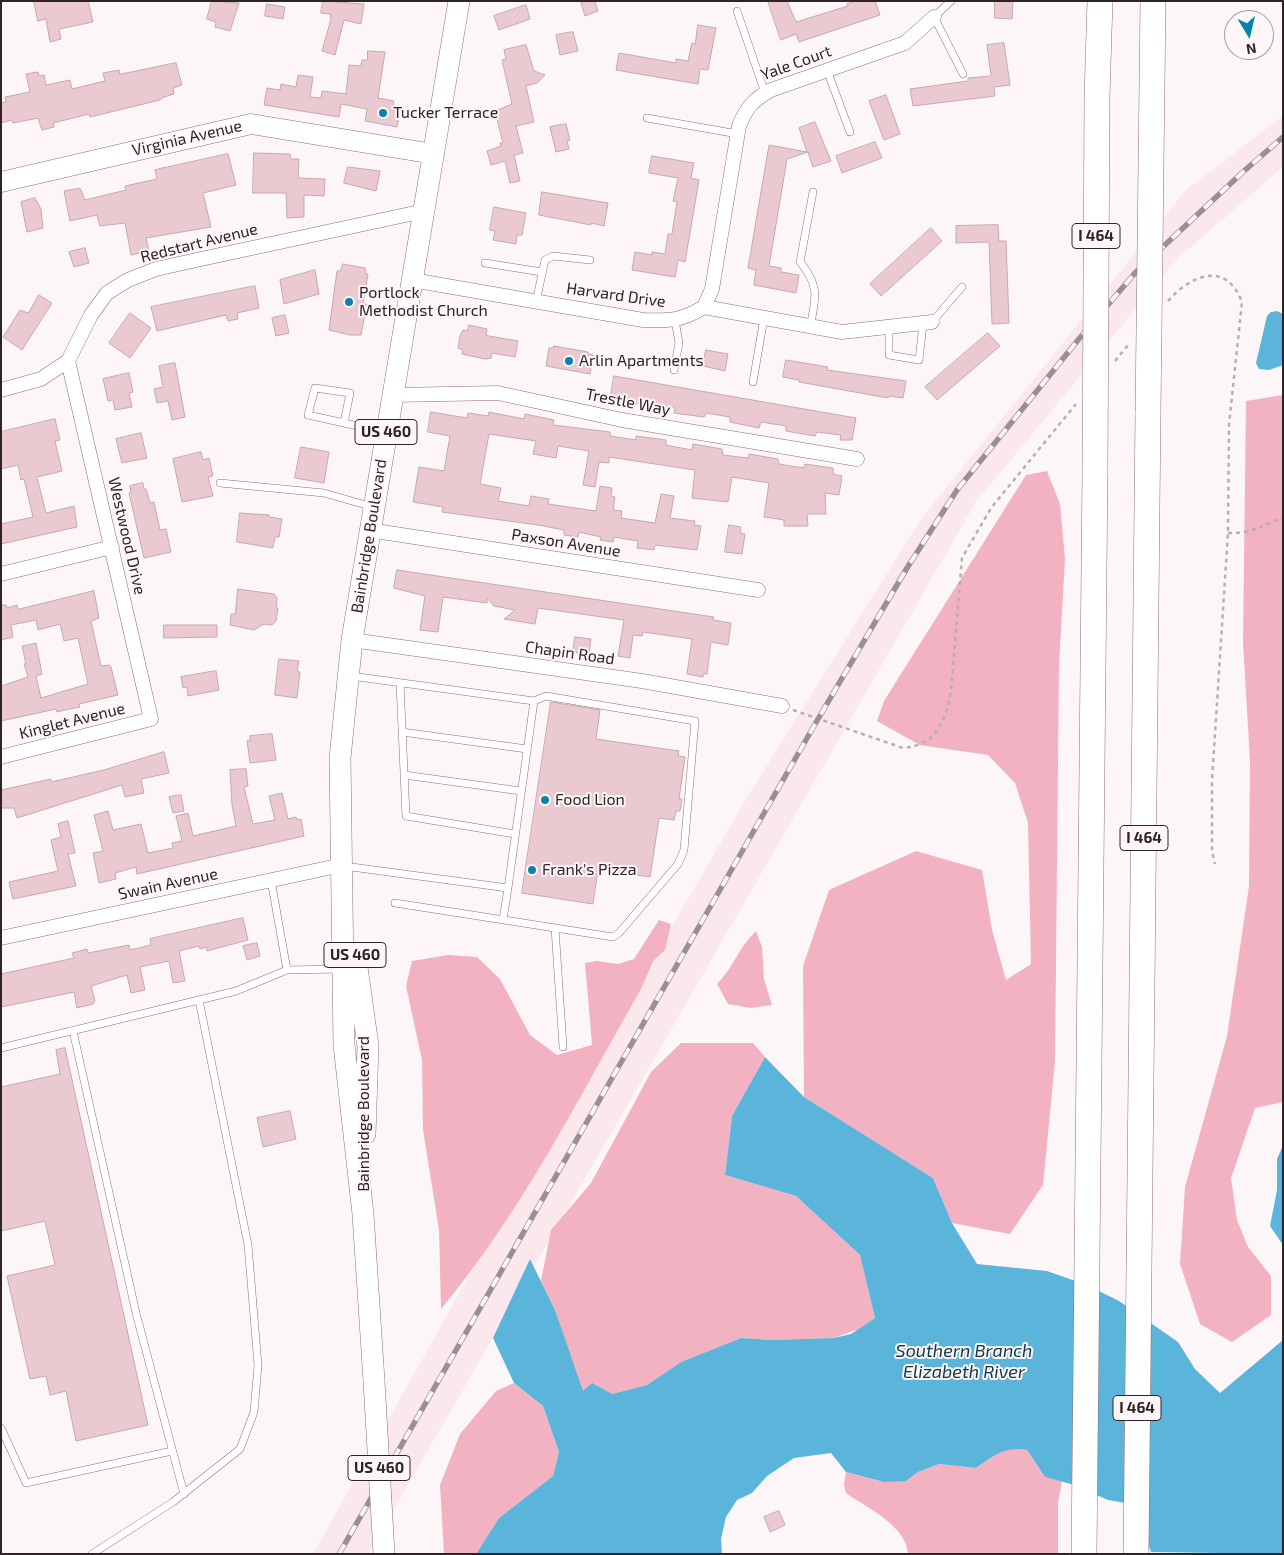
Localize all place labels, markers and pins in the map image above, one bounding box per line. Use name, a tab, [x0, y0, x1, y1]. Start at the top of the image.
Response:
place label: Tucker Terrace	[393, 103, 498, 123]
marker: Tucker Terrace	[377, 107, 389, 119]
place label: Portlock Methodist Church	[359, 283, 488, 321]
marker: Portlock Methodist Church	[343, 296, 355, 308]
place label: Arlin Apartments	[579, 351, 704, 371]
marker: Arlin Apartments	[563, 355, 575, 367]
place label: Food Lion	[555, 790, 625, 810]
marker: Food Lion	[539, 794, 551, 806]
place label: Frank's Pizza	[542, 860, 637, 880]
marker: Frank's Pizza	[526, 864, 538, 876]

